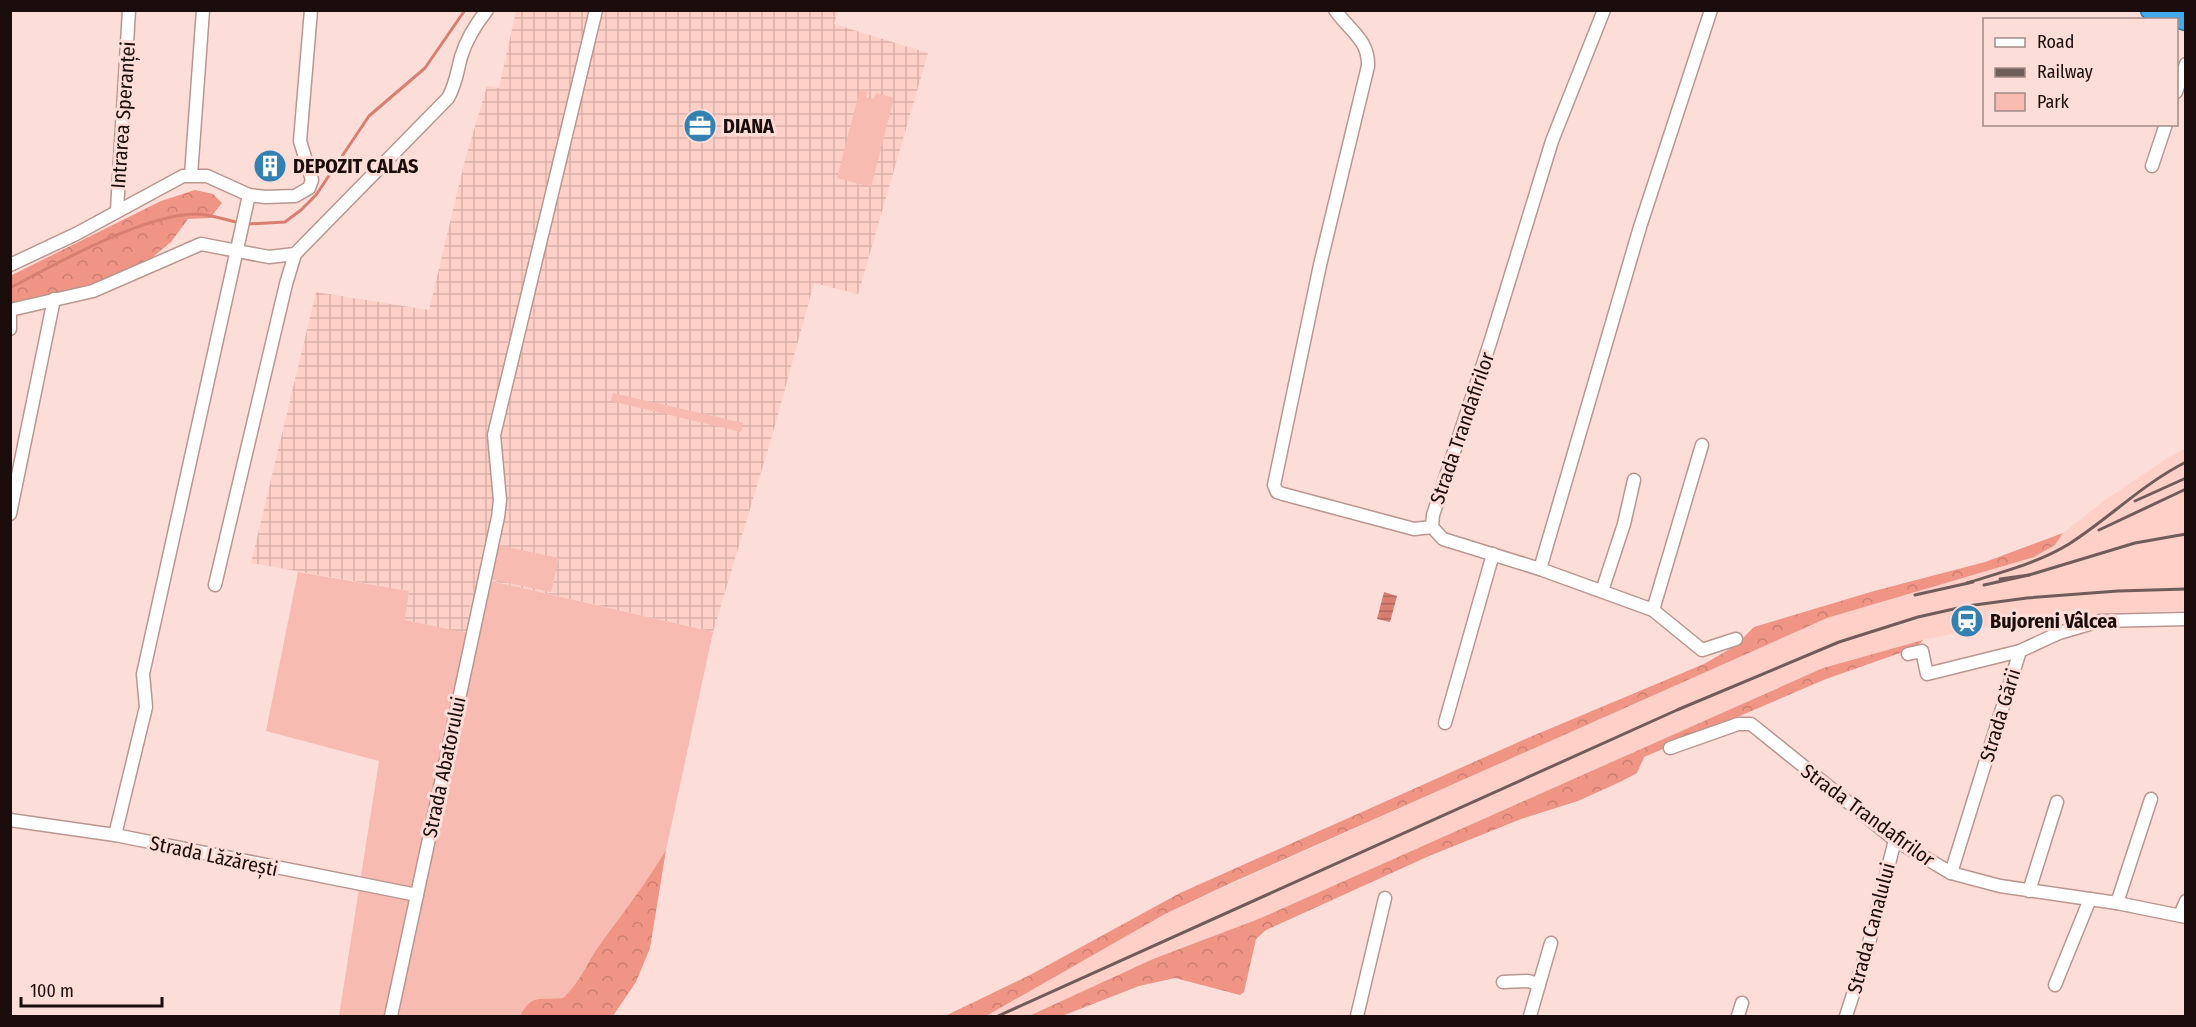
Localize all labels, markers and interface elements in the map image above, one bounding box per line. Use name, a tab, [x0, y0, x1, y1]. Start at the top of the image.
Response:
legend	[1983, 18, 2178, 126]
text: Road	[2037, 31, 2074, 53]
street label: Intrarea Speranței	[106, 41, 141, 189]
text: Railway	[2037, 61, 2093, 83]
text: Park	[2037, 91, 2070, 113]
office icon: DIANA	[682, 108, 718, 144]
place label: DIANA	[723, 114, 775, 138]
building icon: DEPOZIT CALAS	[252, 148, 288, 184]
place label: DEPOZIT CALAS	[293, 154, 418, 178]
street label: Strada Trandafirilor	[1425, 349, 1499, 507]
station icon: Bujoreni Vâlcea	[1949, 603, 1985, 639]
place label: Bujoreni Vâlcea	[1990, 609, 2117, 633]
street label: Strada Gării	[1974, 666, 2026, 764]
street label: Strada Abatorului	[417, 694, 471, 840]
street label: Strada Trandafirilor	[1797, 759, 1939, 871]
street label: Strada Lăzărești	[148, 831, 280, 882]
street label: Strada Canalului	[1842, 860, 1900, 996]
scale bar	[21, 970, 162, 1008]
text: 100 m	[30, 980, 74, 1002]

